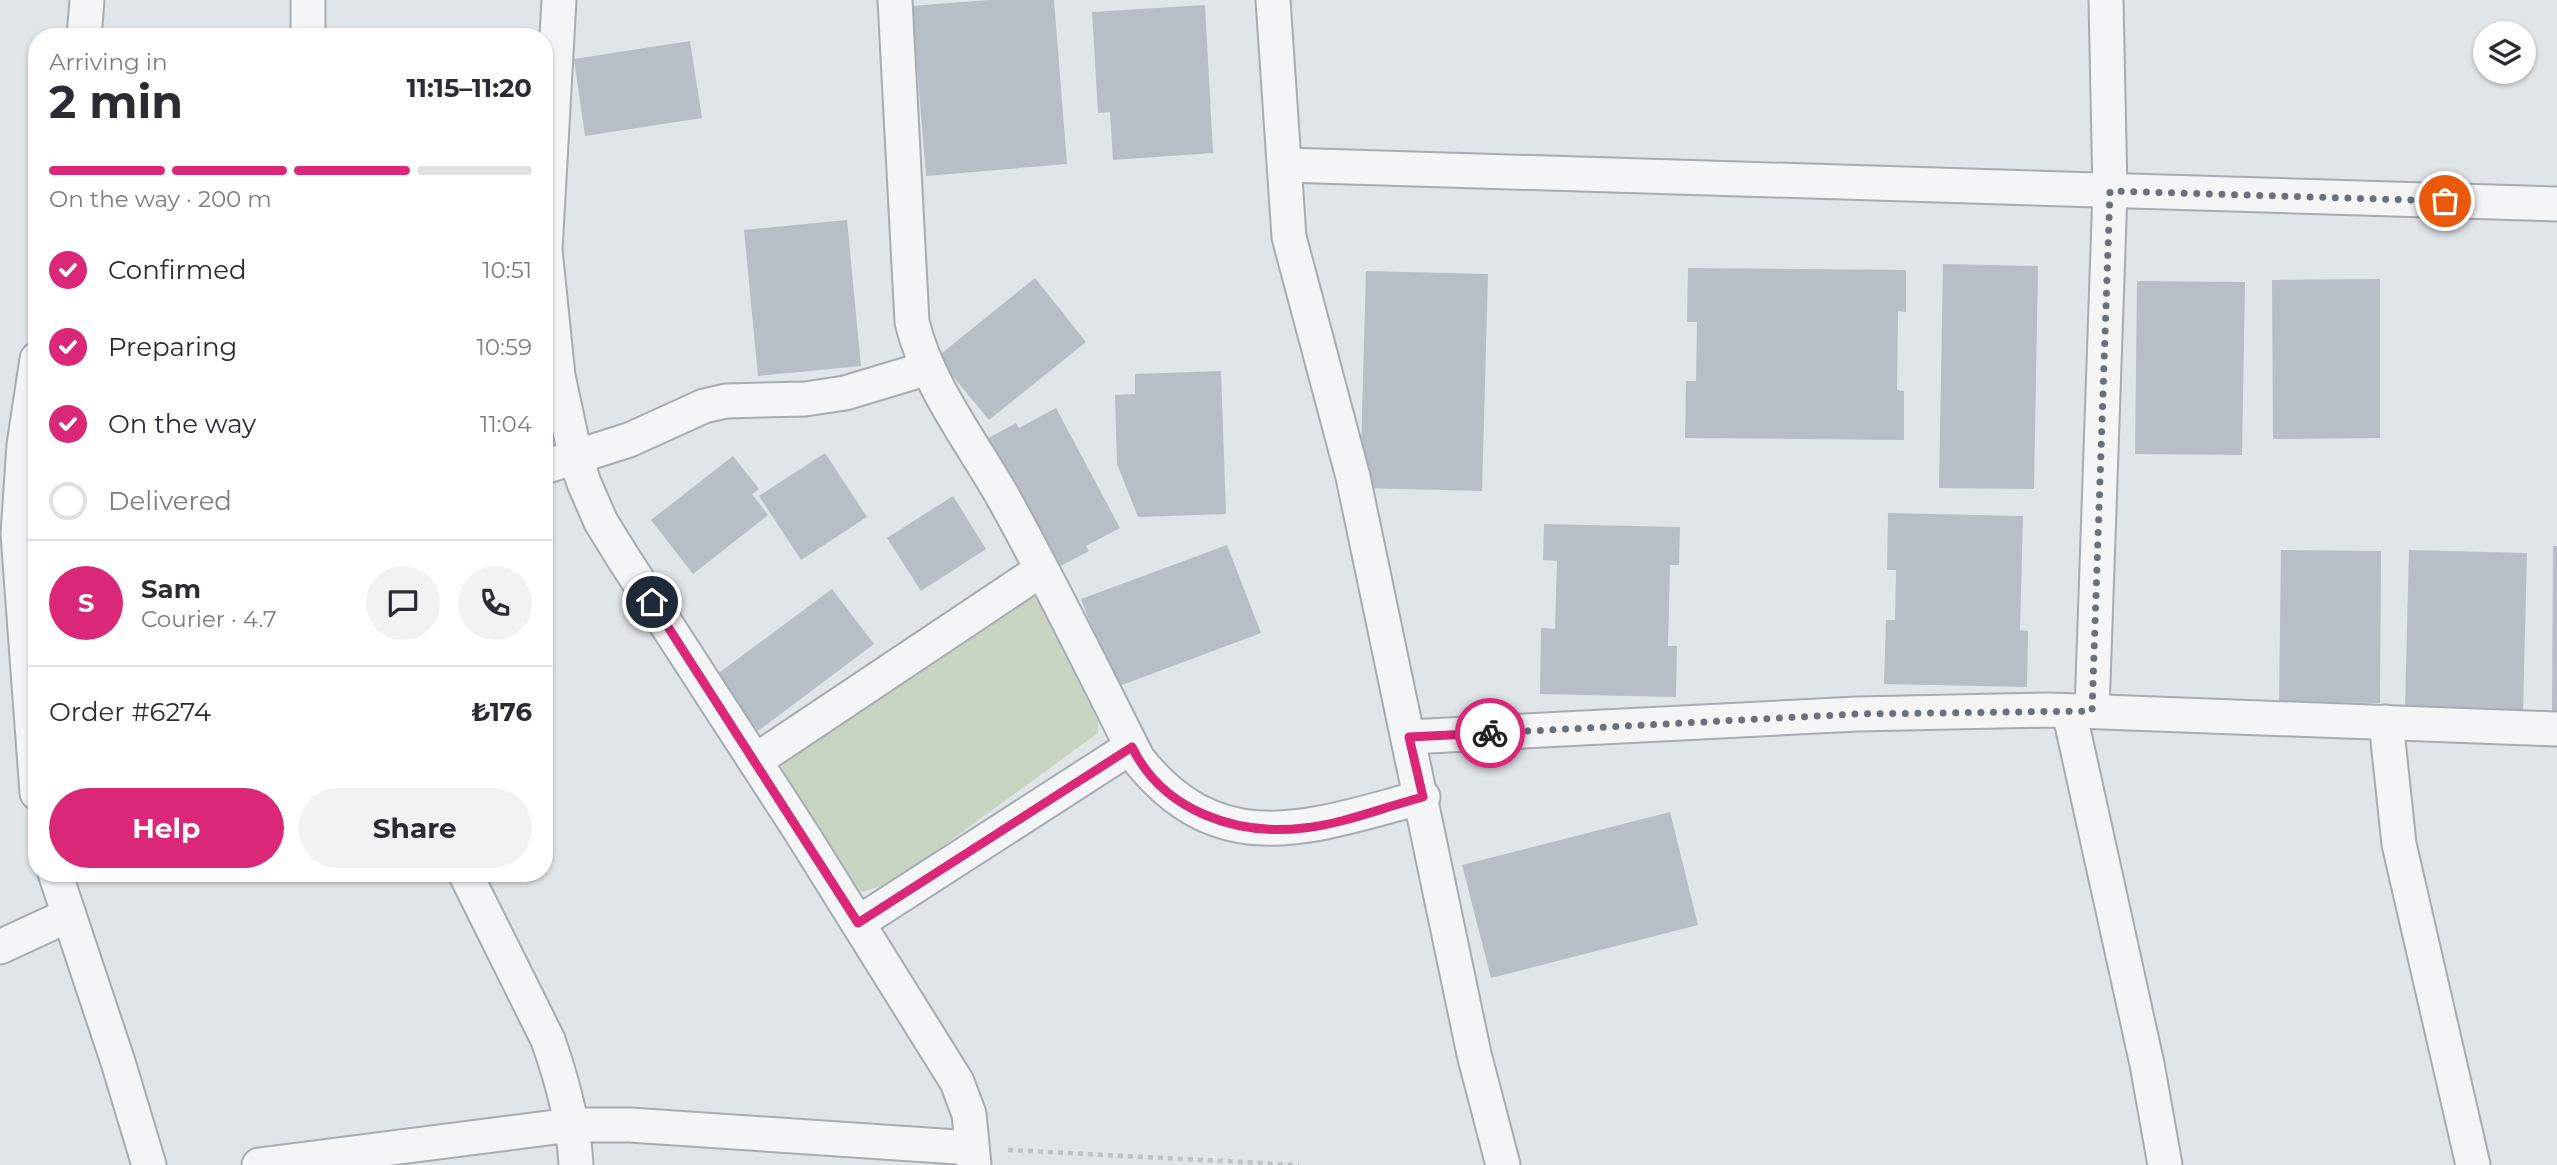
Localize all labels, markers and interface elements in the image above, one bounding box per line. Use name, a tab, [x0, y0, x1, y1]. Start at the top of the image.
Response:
map controls	[2473, 21, 2536, 84]
button: layers	[2473, 21, 2536, 84]
text: Arriving in	[49, 48, 168, 76]
text: 11:15–11:20	[407, 72, 532, 104]
text: 2 min	[49, 73, 183, 130]
pin	[2415, 171, 2475, 231]
icon: bag	[2426, 182, 2464, 220]
text: On the way · 200 m	[49, 185, 272, 213]
icon: check	[49, 251, 87, 289]
text: Confirmed	[108, 254, 247, 286]
text: 10:51	[482, 256, 532, 284]
icon: check	[49, 328, 87, 366]
text: Preparing	[108, 331, 237, 363]
text: 10:59	[477, 333, 532, 361]
icon: check	[49, 405, 87, 443]
text: On the way	[108, 408, 256, 440]
text: 11:04	[480, 410, 532, 438]
text: Delivered	[108, 485, 232, 517]
button: chat	[366, 566, 440, 640]
button: phone	[458, 566, 532, 640]
pin	[622, 572, 682, 632]
text: Sam	[141, 573, 201, 605]
icon: home	[633, 583, 671, 621]
text: S	[78, 587, 94, 619]
text: Courier · 4.7	[141, 605, 277, 633]
text: Order #6274	[49, 696, 211, 728]
text: ₺176	[471, 696, 532, 728]
courier	[1455, 698, 1525, 768]
icon: bike	[1471, 714, 1509, 752]
button: Help	[49, 788, 284, 868]
button: Share	[298, 788, 532, 868]

